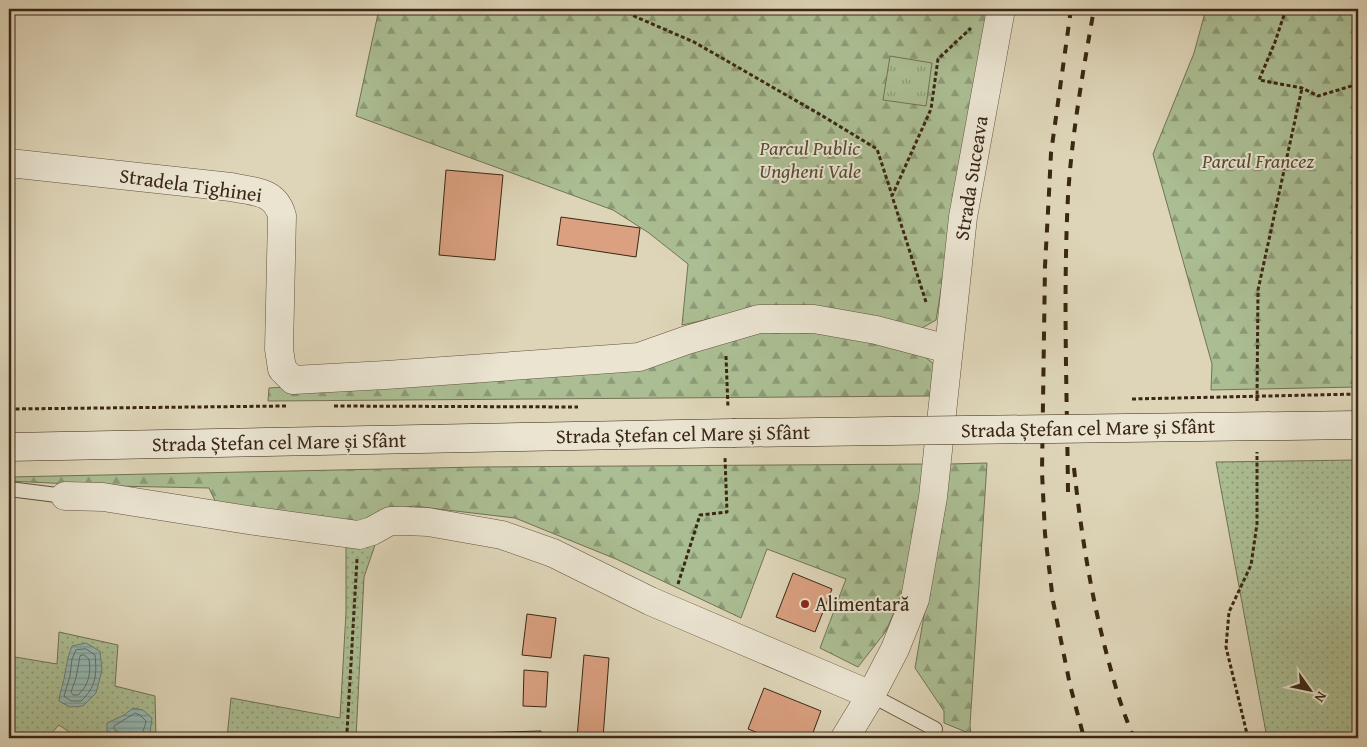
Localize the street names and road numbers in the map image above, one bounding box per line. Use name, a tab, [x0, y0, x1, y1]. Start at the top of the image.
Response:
street label: Strada Suceava	[946, 113, 995, 242]
street label: Stradela Tighinei	[118, 160, 265, 209]
street label: Strada Ștefan cel Mare și Sfânt	[961, 411, 1215, 444]
street label: Strada Ștefan cel Mare și Sfânt	[556, 417, 810, 450]
street label: Strada Ștefan cel Mare și Sfânt	[152, 425, 406, 458]

